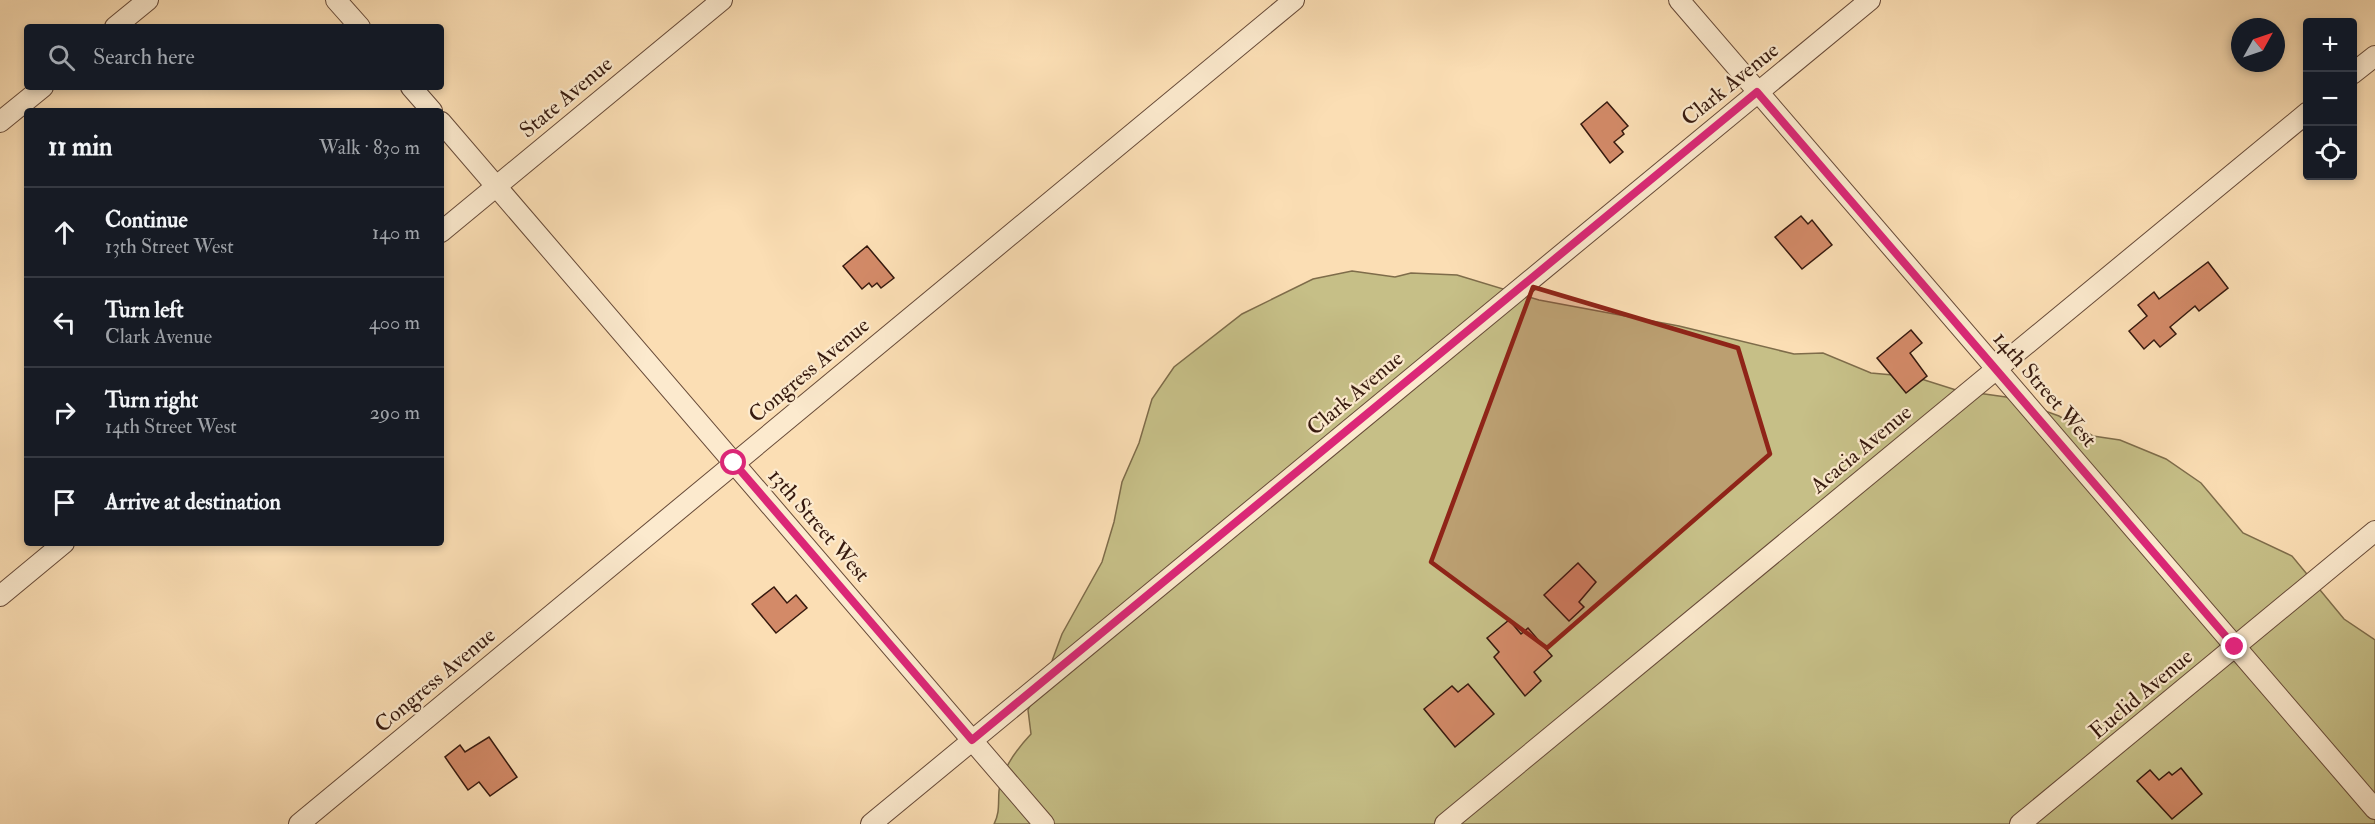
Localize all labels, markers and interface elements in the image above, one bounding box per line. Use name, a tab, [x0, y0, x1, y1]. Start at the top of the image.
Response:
north arrow	[2231, 18, 2285, 72]
map controls	[2303, 18, 2357, 180]
button: +	[2303, 18, 2357, 72]
search box	[24, 24, 444, 90]
street label: Clark Avenue	[1675, 36, 1785, 132]
icon: search	[45, 41, 78, 74]
text: Search here	[93, 43, 195, 71]
street label: State Avenue	[514, 50, 618, 144]
button: −	[2303, 72, 2357, 126]
button: locate	[2303, 126, 2357, 180]
text: 11 min	[48, 131, 113, 163]
text: Walk · 830 m	[319, 135, 420, 160]
text: Continue	[105, 206, 188, 234]
icon: ahead	[48, 216, 81, 249]
text: 140 m	[372, 220, 420, 245]
text: 13th Street West	[105, 234, 234, 259]
text: Turn left	[105, 296, 184, 324]
icon: left	[48, 306, 81, 339]
text: 400 m	[369, 310, 420, 335]
street label: Congress Avenue	[743, 311, 875, 429]
text: Clark Avenue	[105, 324, 212, 349]
street label: 14th Street West	[1987, 325, 2103, 453]
street label: Clark Avenue	[1301, 344, 1409, 442]
text: Turn right	[105, 386, 198, 414]
icon: right	[48, 396, 81, 429]
street label: Acacia Avenue	[1804, 398, 1917, 500]
text: 290 m	[370, 400, 420, 425]
text: 14th Street West	[105, 414, 237, 439]
route start	[720, 449, 746, 475]
street label: 13th Street West	[762, 462, 876, 588]
icon: arrive	[48, 486, 81, 519]
text: Arrive at destination	[105, 488, 281, 516]
street label: Congress Avenue	[369, 621, 501, 739]
route end	[2221, 633, 2247, 659]
street label: Euclid Avenue	[2083, 643, 2199, 745]

